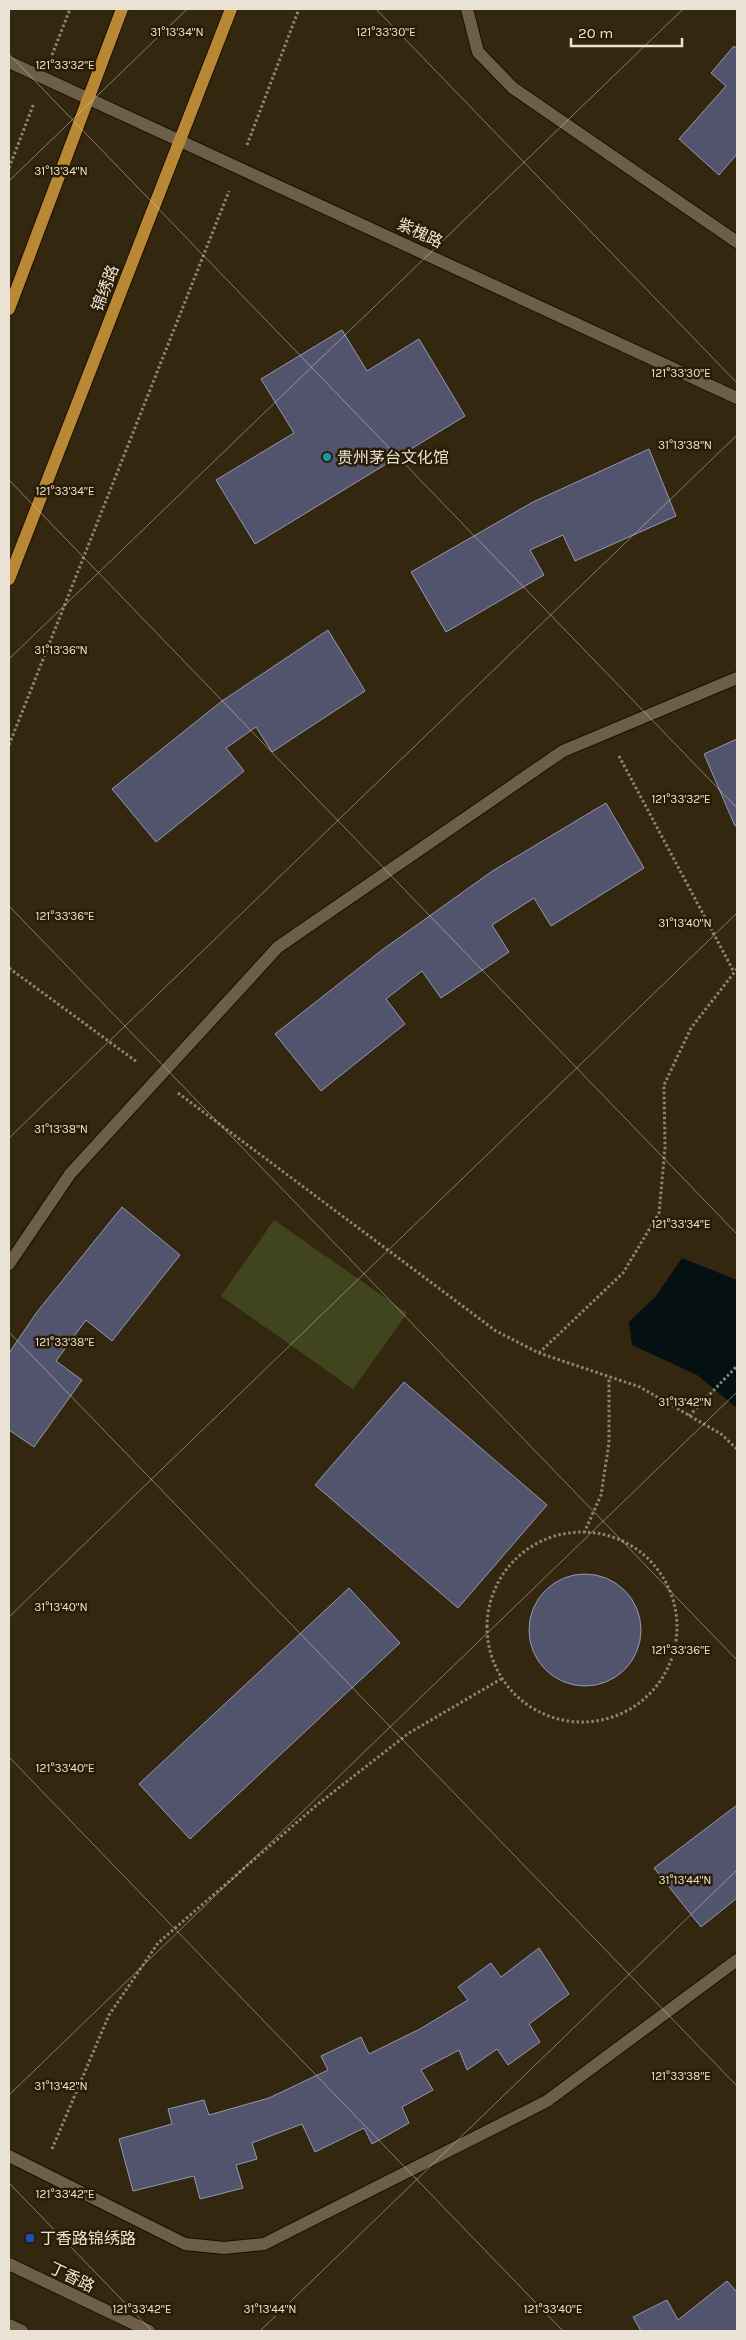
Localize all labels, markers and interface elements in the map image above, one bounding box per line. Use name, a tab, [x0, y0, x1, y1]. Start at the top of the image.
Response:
scale bar	[571, 15, 682, 47]
text: 20 m	[578, 24, 613, 42]
text: 31°13'34"N	[150, 25, 204, 39]
text: 121°33'30"E	[356, 25, 416, 39]
text: 121°33'32"E	[35, 58, 95, 72]
text: 31°13'34"N	[34, 164, 88, 178]
street label: 紫槐路	[394, 214, 446, 252]
street label: 锦绣路	[88, 262, 122, 314]
text: 121°33'30"E	[651, 366, 711, 380]
text: 31°13'38"N	[658, 438, 712, 452]
place label: 贵州茅台文化馆	[337, 448, 449, 467]
marker: 贵州茅台文化馆	[321, 451, 333, 463]
text: 121°33'34"E	[36, 484, 94, 498]
text: 31°13'36"N	[34, 643, 88, 657]
text: 121°33'32"E	[651, 792, 711, 806]
text: 121°33'36"E	[35, 909, 95, 923]
text: 31°13'40"N	[658, 916, 712, 930]
text: 31°13'38"N	[34, 1122, 88, 1136]
text: 121°33'34"E	[652, 1217, 710, 1231]
text: 121°33'38"E	[35, 1335, 95, 1349]
text: 31°13'42"N	[658, 1395, 712, 1409]
text: 31°13'40"N	[34, 1600, 88, 1614]
text: 121°33'36"E	[651, 1643, 711, 1657]
text: 121°33'40"E	[36, 1761, 95, 1775]
text: 31°13'44"N	[658, 1873, 712, 1887]
text: 121°33'38"E	[651, 2069, 711, 2083]
text: 31°13'42"N	[34, 2079, 88, 2093]
text: 121°33'42"E	[36, 2187, 94, 2201]
place label: 丁香路锦绣路	[40, 2229, 136, 2248]
marker: 丁香路锦绣路	[24, 2232, 36, 2244]
street label: 丁香路	[46, 2258, 98, 2296]
text: 121°33'42"E	[113, 2302, 171, 2316]
text: 31°13'44"N	[243, 2302, 297, 2316]
text: 121°33'40"E	[524, 2302, 583, 2316]

